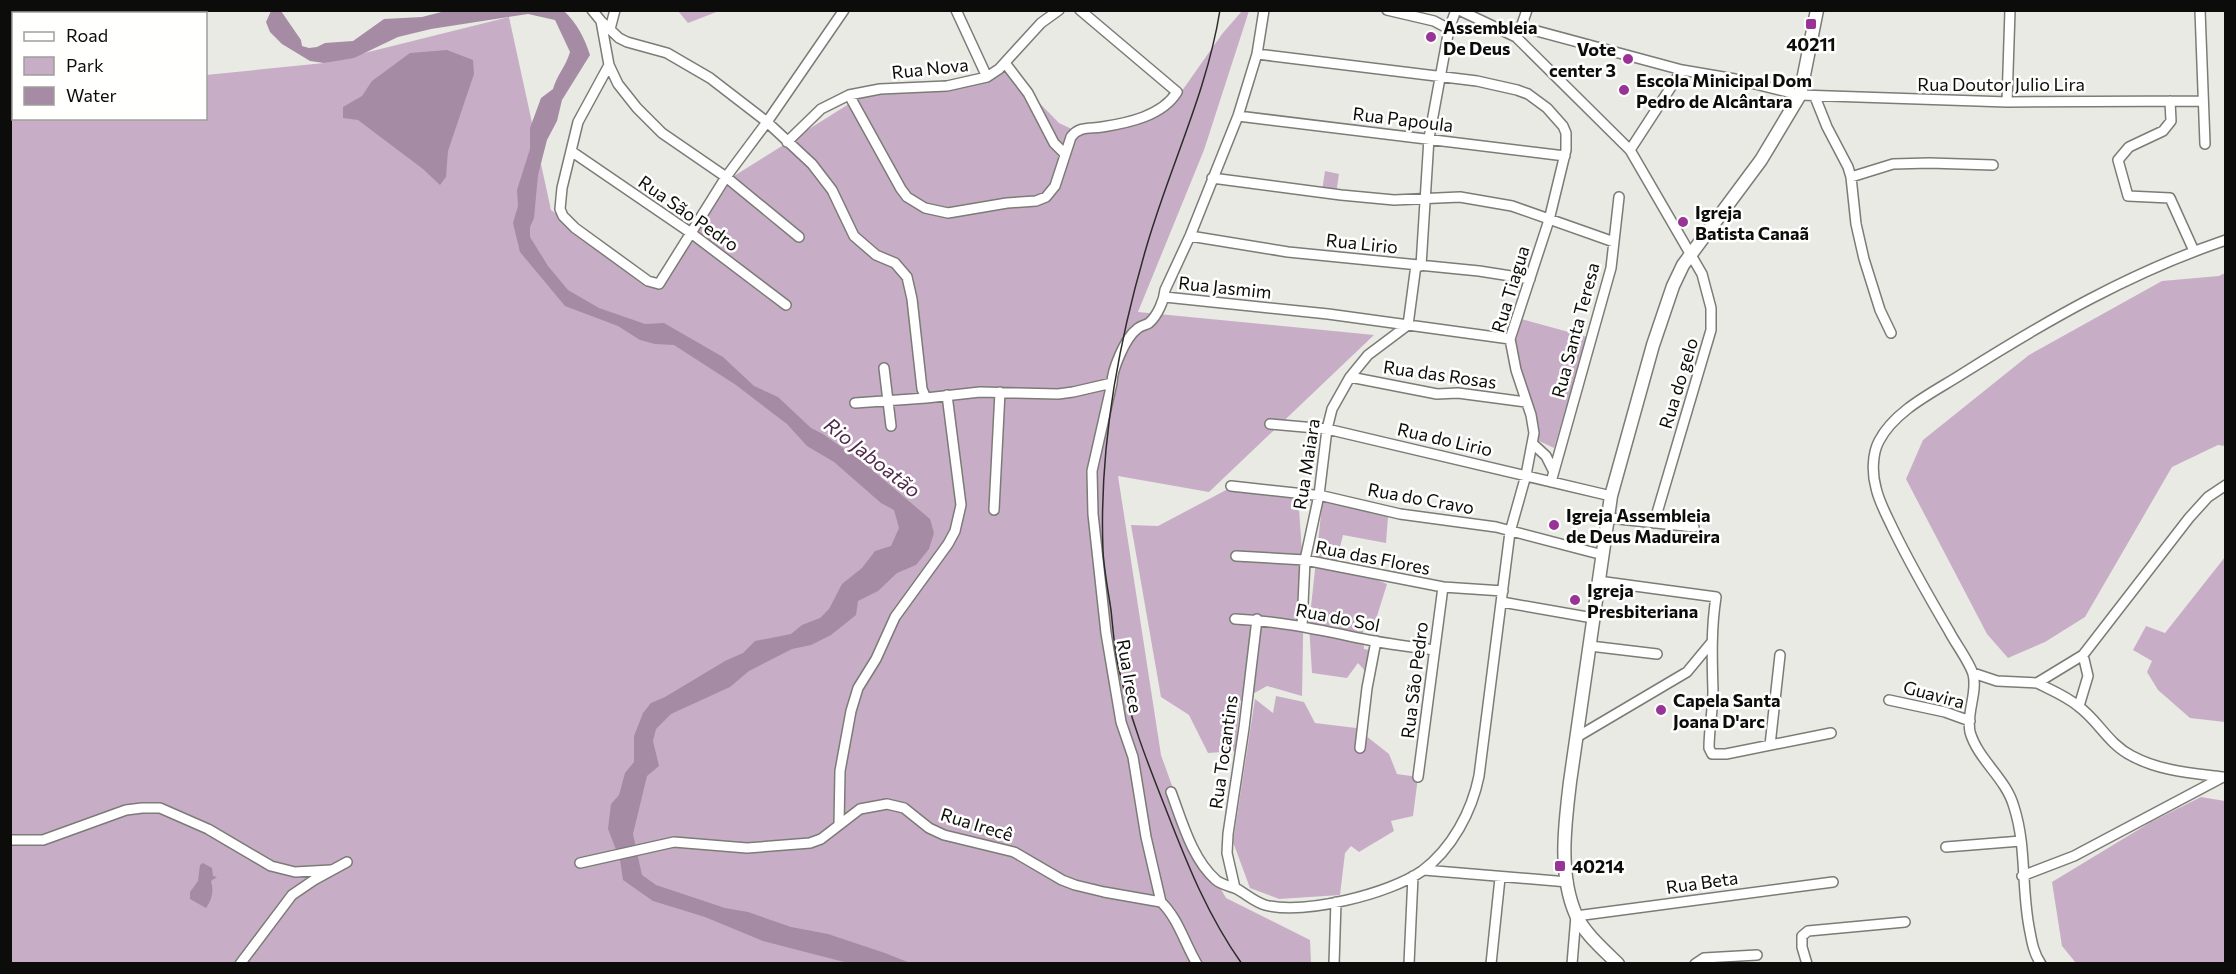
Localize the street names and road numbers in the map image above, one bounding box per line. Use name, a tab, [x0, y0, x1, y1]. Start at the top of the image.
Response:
street label: Rua Nova	[890, 53, 970, 83]
street label: Rua Doutor Julio Lira	[1917, 73, 2085, 95]
street label: Rua Papoula	[1352, 102, 1454, 136]
street label: Rua São Pedro	[635, 170, 743, 256]
street label: Rua Lirio	[1325, 228, 1399, 258]
street label: Rua Tiagua	[1486, 243, 1534, 335]
street label: Rua Santa Teresa	[1546, 260, 1604, 400]
street label: Rua Jasmim	[1177, 271, 1273, 303]
street label: Rua do gelo	[1654, 335, 1702, 431]
street label: Rua das Rosas	[1382, 355, 1498, 393]
street label: Rua Maiara	[1288, 417, 1324, 511]
street label: Rua do Lirio	[1395, 417, 1495, 461]
street label: Rua do Cravo	[1366, 478, 1476, 518]
street label: Rua das Flores	[1314, 535, 1432, 579]
street label: Rua do Sol	[1294, 598, 1382, 636]
street label: Rua São Pedro	[1396, 620, 1432, 740]
street label: Rua Irece	[1113, 637, 1147, 715]
street label: Guavira	[1901, 675, 1967, 713]
street label: Rua Tocantins	[1204, 694, 1242, 810]
street label: Rua Irecê	[938, 803, 1016, 845]
street label: Rua Beta	[1664, 866, 1740, 898]

